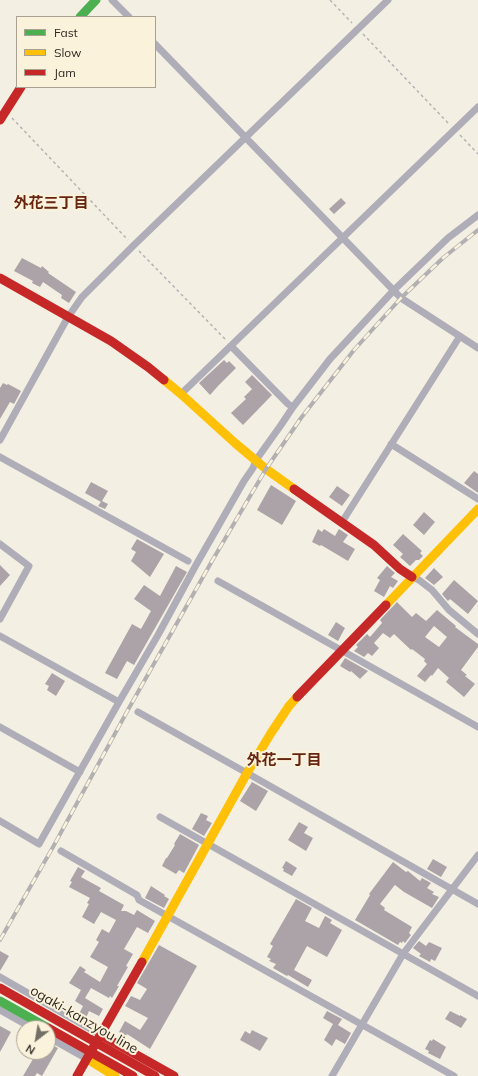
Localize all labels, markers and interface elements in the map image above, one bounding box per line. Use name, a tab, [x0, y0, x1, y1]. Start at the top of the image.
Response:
legend	[16, 16, 156, 88]
text: Fast	[54, 25, 78, 40]
text: Slow	[54, 45, 82, 60]
text: Jam	[54, 65, 76, 80]
district label: 外花三丁目	[14, 194, 88, 212]
district label: 外花一丁目	[247, 751, 321, 769]
street label: ogaki-kanzyou line	[27, 982, 141, 1058]
north arrow	[16, 1020, 56, 1060]
text: N	[23, 1041, 38, 1058]

